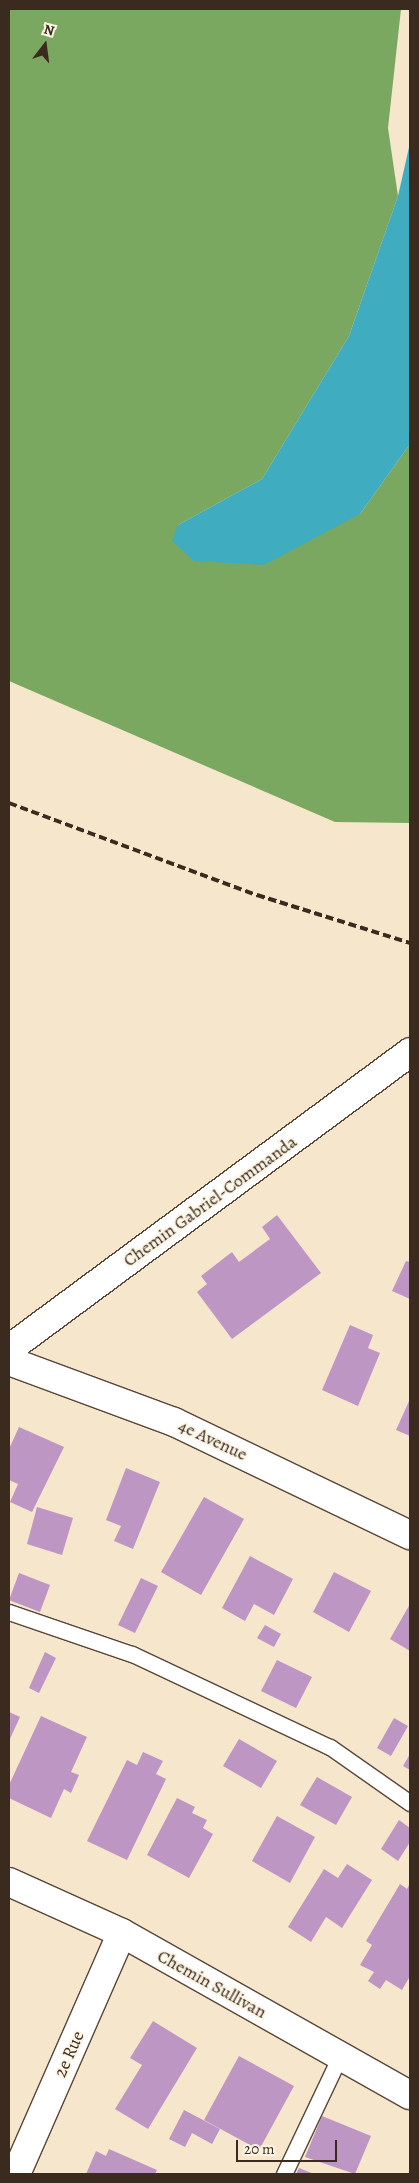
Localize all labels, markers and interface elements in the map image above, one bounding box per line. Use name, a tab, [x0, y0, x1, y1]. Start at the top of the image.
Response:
north arrow	[20, 20, 70, 70]
text: N	[42, 20, 56, 41]
street label: Chemin Gabriel-Commanda	[119, 1131, 301, 1271]
street label: 4e Avenue	[175, 1415, 251, 1465]
street label: Chemin Sullivan	[154, 1945, 270, 2023]
street label: 2e Rue	[49, 2027, 89, 2081]
scale bar	[239, 2130, 340, 2162]
text: 20 m	[244, 2139, 275, 2159]

